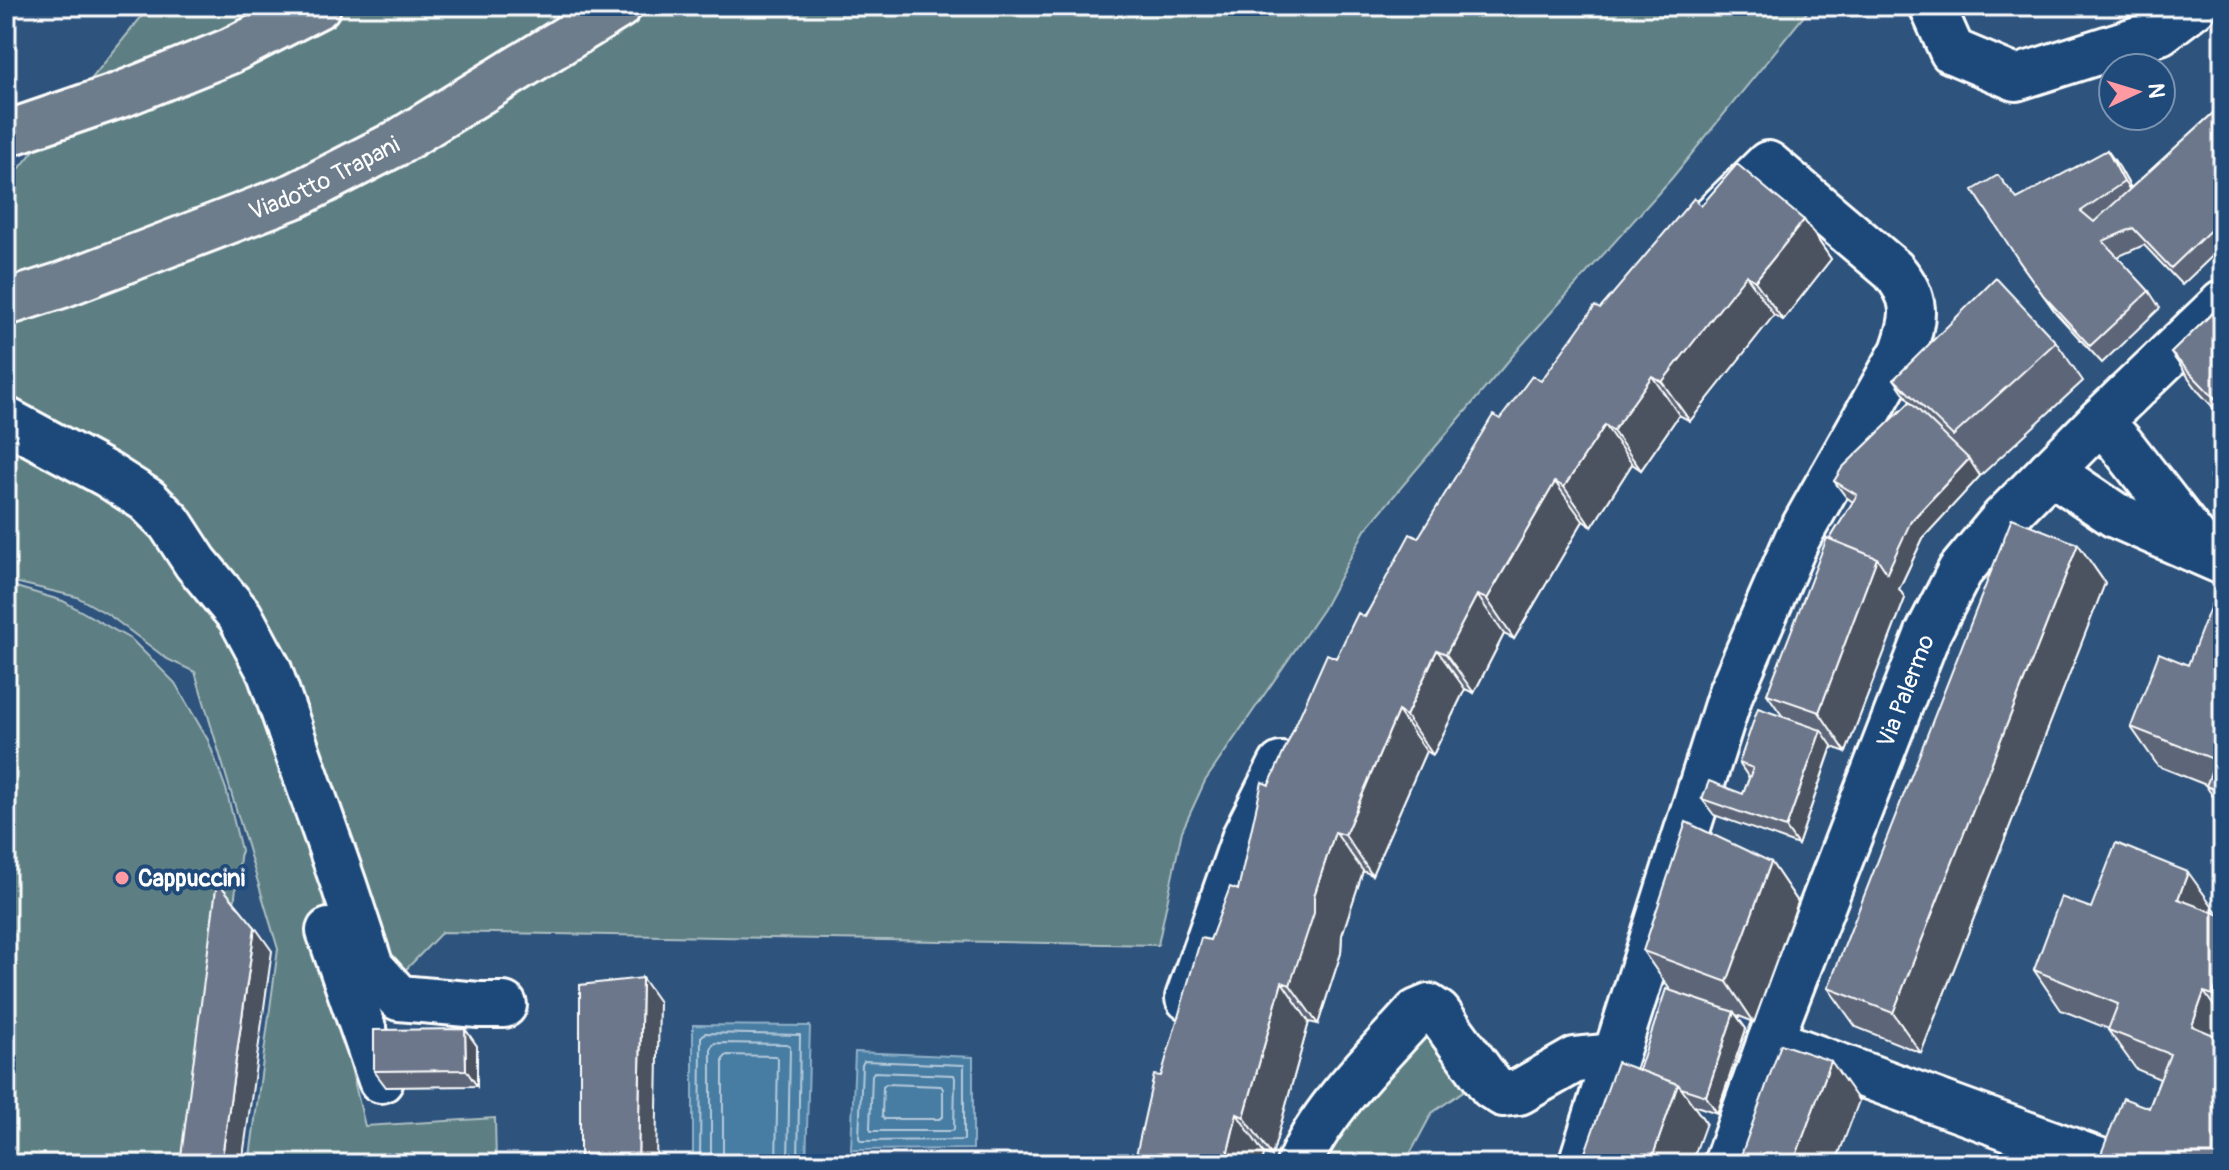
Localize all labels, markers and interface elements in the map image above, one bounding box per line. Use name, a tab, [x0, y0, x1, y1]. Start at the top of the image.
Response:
north arrow	[2097, 52, 2177, 132]
text: N	[2141, 82, 2170, 99]
street label: Viadotto Trapani	[245, 130, 404, 226]
street label: Via Palermo	[1871, 630, 1941, 752]
place label: Cappuccini	[138, 864, 245, 893]
marker: Cappuccini	[113, 869, 131, 887]

